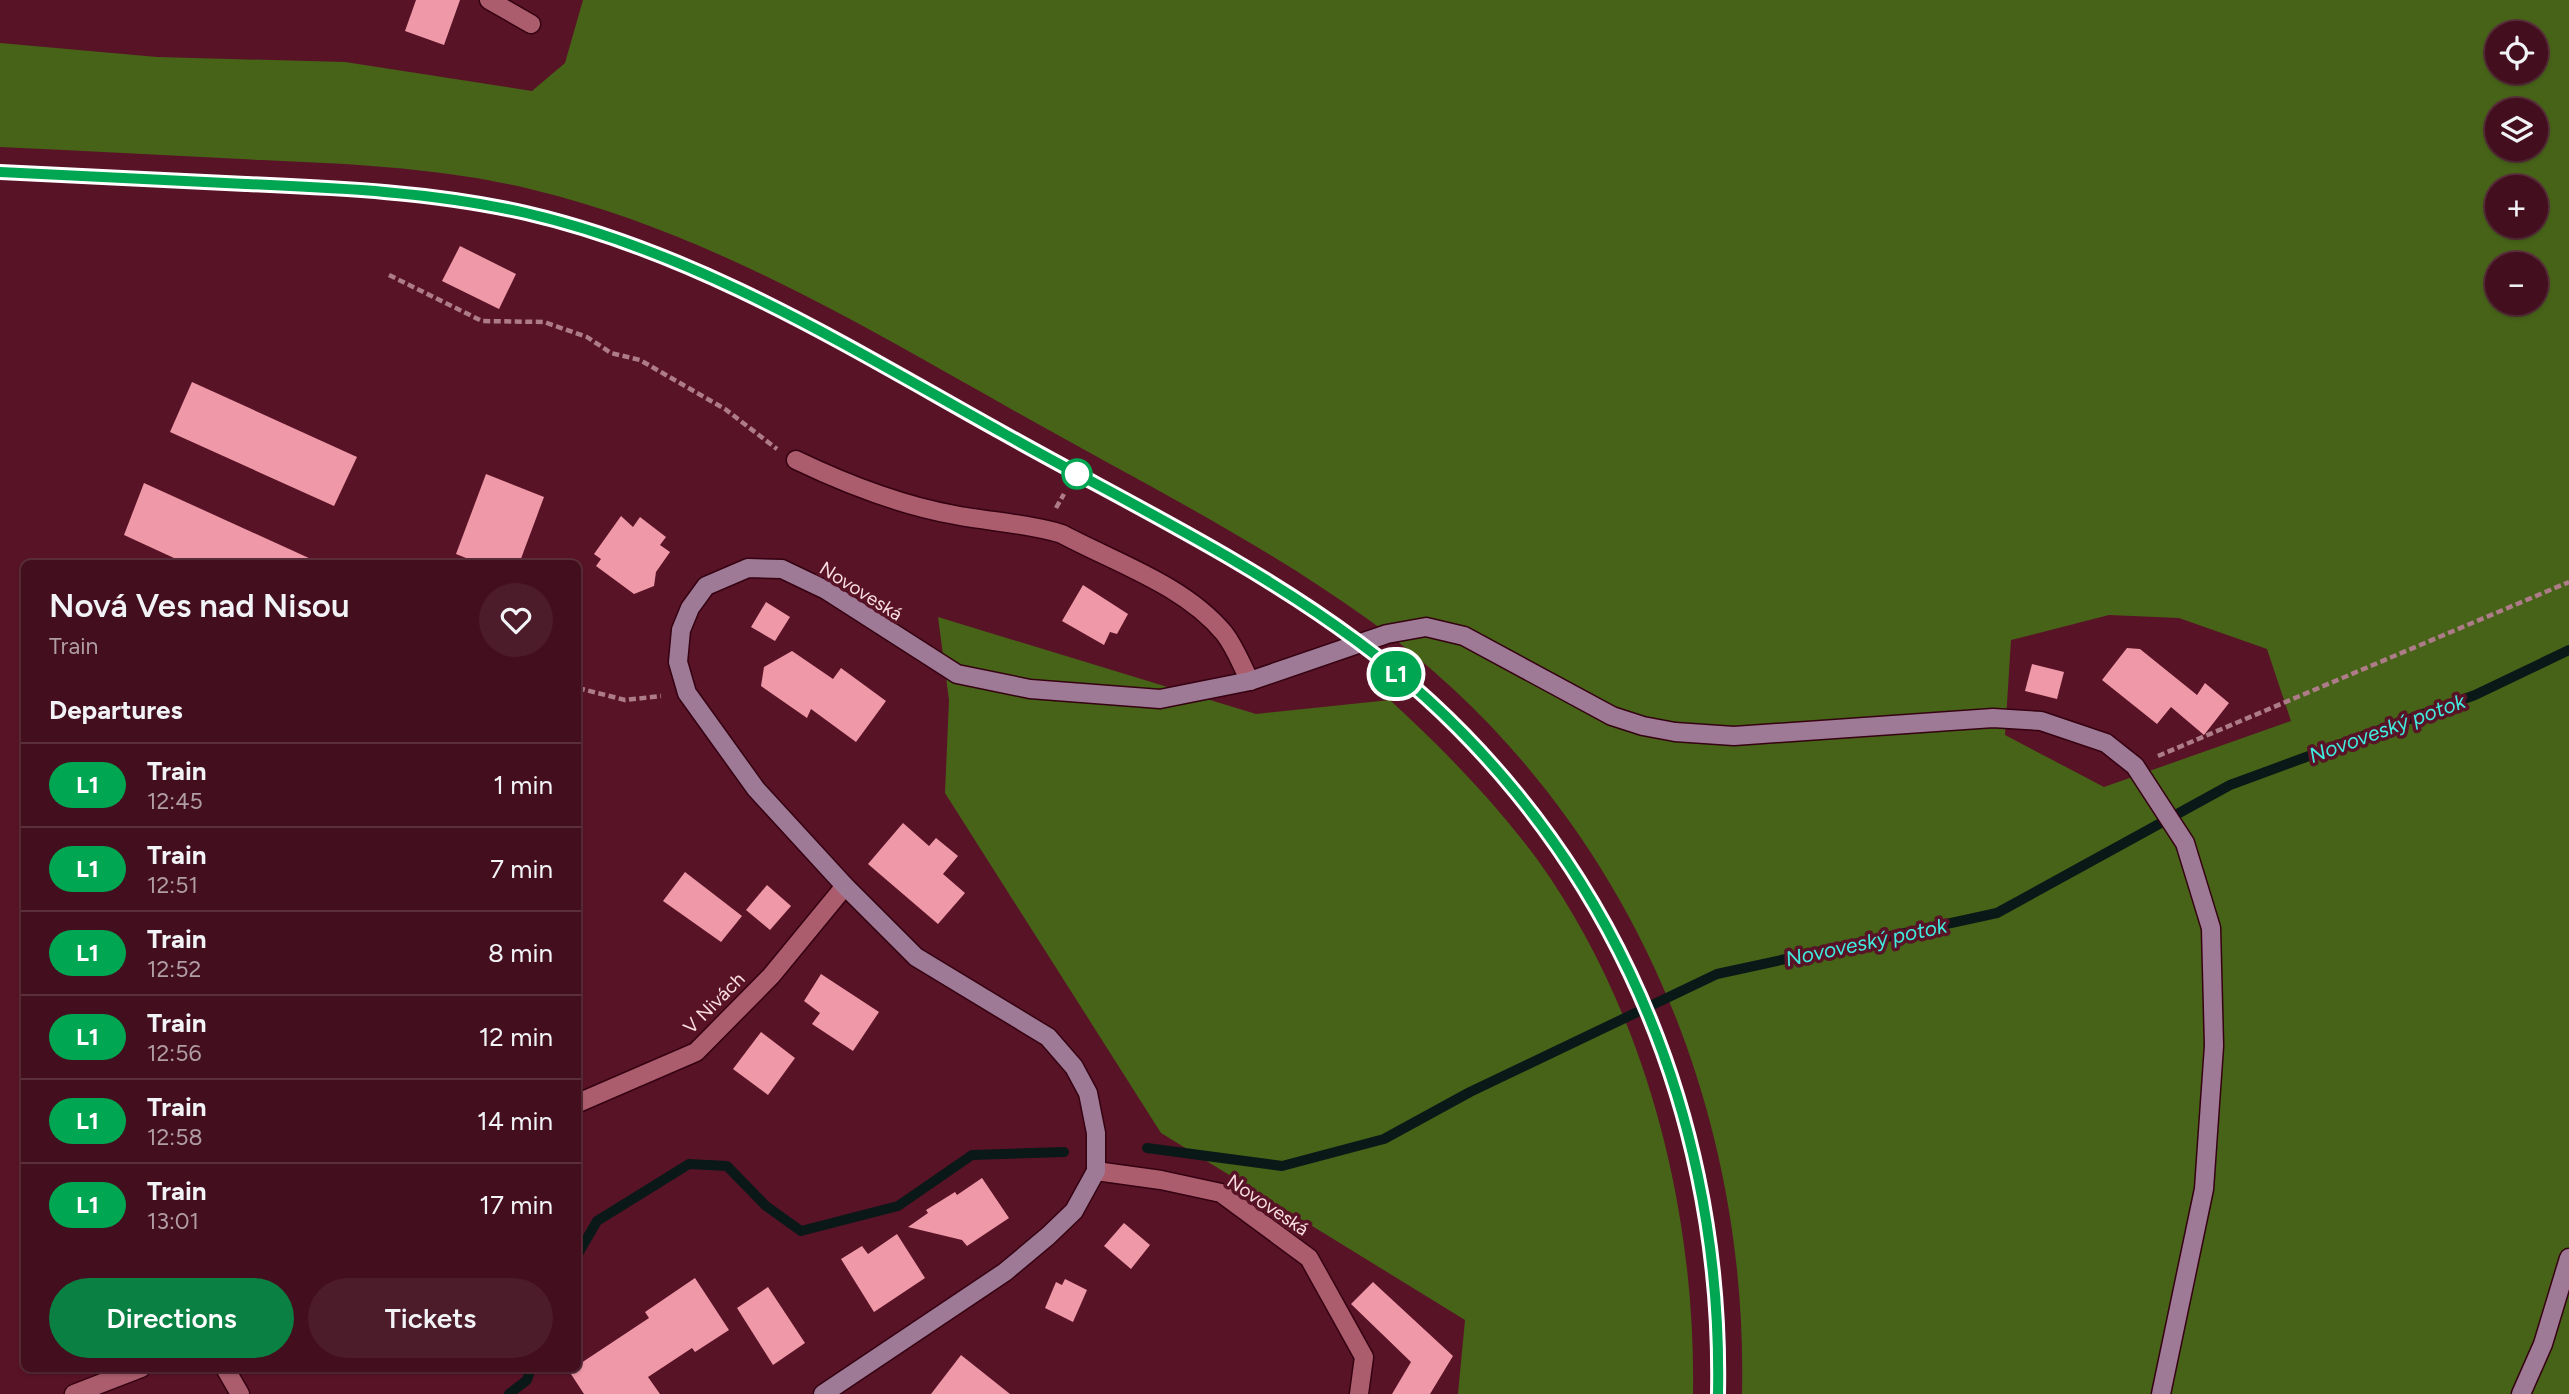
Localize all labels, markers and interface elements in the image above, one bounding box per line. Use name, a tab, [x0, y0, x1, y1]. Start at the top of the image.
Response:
map controls	[2485, 21, 2548, 315]
button: locate	[2485, 21, 2548, 84]
button: layers	[2485, 98, 2548, 161]
button: +	[2485, 175, 2548, 238]
button: −	[2485, 252, 2548, 315]
unlabelled marker	[1062, 459, 1092, 489]
street label: Novoveská	[815, 556, 907, 626]
button: heart	[479, 583, 553, 657]
text: Nová Ves nad Nisou	[49, 586, 350, 625]
text: Train	[49, 632, 98, 660]
line badge: L1	[1364, 651, 1428, 697]
text: L1	[1384, 659, 1408, 688]
water label: Novoveský potok	[2306, 688, 2469, 768]
text: Departures	[49, 694, 183, 726]
text: Train	[147, 755, 207, 787]
text: 1 min	[493, 769, 553, 801]
text: L1	[76, 770, 99, 799]
text: 12:45	[147, 787, 203, 815]
text: Train	[147, 839, 207, 871]
text: 7 min	[490, 853, 553, 885]
text: L1	[76, 854, 99, 883]
text: 12:51	[147, 871, 198, 899]
water label: Novoveský potok	[1783, 913, 1950, 971]
text: Train	[147, 923, 207, 955]
text: 8 min	[488, 937, 553, 969]
text: L1	[76, 938, 99, 967]
text: 12:52	[147, 955, 201, 983]
street label: V Nivách	[679, 968, 749, 1038]
text: Train	[147, 1007, 207, 1039]
text: 12 min	[479, 1021, 553, 1053]
text: L1	[76, 1022, 99, 1051]
text: 12:56	[147, 1039, 201, 1067]
text: Train	[147, 1091, 207, 1123]
text: 14 min	[477, 1105, 553, 1137]
text: L1	[76, 1106, 99, 1135]
text: 12:58	[147, 1123, 203, 1151]
street label: Novoveská	[1223, 1169, 1313, 1241]
text: Train	[147, 1175, 207, 1207]
text: 17 min	[479, 1189, 553, 1221]
text: L1	[76, 1190, 99, 1219]
text: 13:01	[147, 1207, 199, 1235]
button: Directions	[49, 1278, 294, 1358]
button: Tickets	[308, 1278, 553, 1358]

